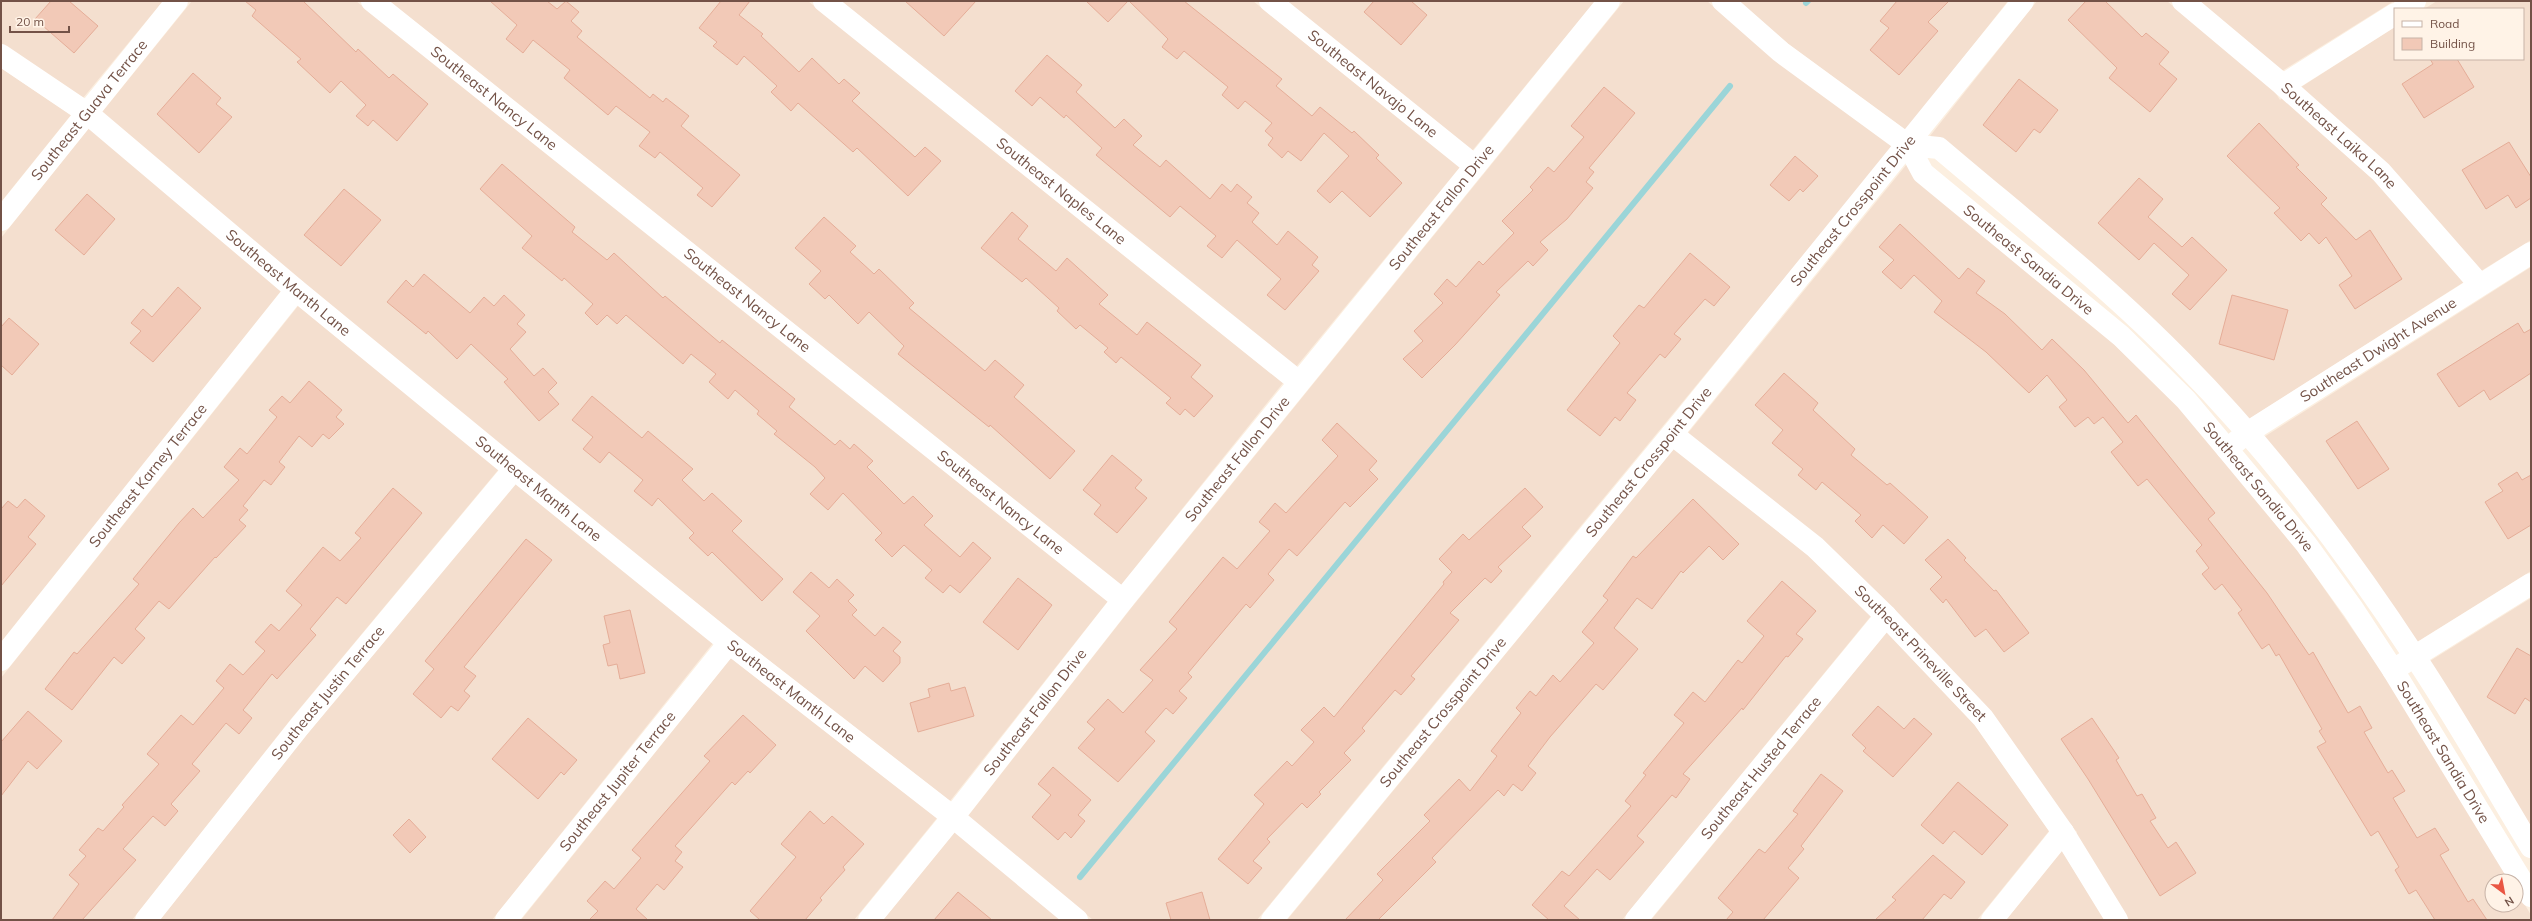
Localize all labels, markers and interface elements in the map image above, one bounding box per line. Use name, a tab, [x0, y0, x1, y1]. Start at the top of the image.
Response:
scale bar	[10, 8, 69, 34]
legend	[2394, 8, 2524, 60]
text: 20 m	[16, 14, 44, 29]
text: Road	[2430, 16, 2459, 31]
street label: Southeast Navajo Lane	[1304, 25, 1442, 141]
street label: Southeast Guava Terrace	[27, 36, 151, 184]
text: Building	[2430, 36, 2475, 51]
street label: Southeast Nancy Lane	[427, 42, 562, 154]
street label: Southeast Laika Lane	[2277, 78, 2401, 192]
street label: Southeast Crosspoint Drive	[1786, 131, 1920, 290]
street label: Southeast Naples Lane	[993, 133, 1130, 249]
street label: Southeast Fallon Drive	[1384, 141, 1498, 274]
street label: Southeast Sandia Drive	[1960, 200, 2098, 319]
street label: Southeast Manth Lane	[222, 225, 355, 340]
street label: Southeast Nancy Lane	[680, 244, 815, 356]
street label: Southeast Dwight Avenue	[2296, 293, 2460, 406]
street label: Southeast Crosspoint Drive	[1581, 383, 1716, 541]
street label: Southeast Fallon Drive	[1180, 392, 1294, 525]
street label: Southeast Karney Terrace	[85, 399, 211, 551]
street label: Southeast Sandia Drive	[2199, 418, 2318, 555]
street label: Southeast Manth Lane	[472, 431, 606, 545]
street label: Southeast Nancy Lane	[934, 446, 1068, 558]
street label: Southeast Prineville Street	[1851, 581, 1991, 725]
street label: Southeast Justin Terrace	[267, 622, 388, 764]
street label: Southeast Crosspoint Drive	[1375, 633, 1510, 791]
street label: Southeast Manth Lane	[724, 635, 859, 747]
street label: Southeast Fallon Drive	[979, 645, 1090, 779]
street label: Southeast Sandia Drive	[2393, 677, 2494, 827]
street label: Southeast Husted Terrace	[1696, 692, 1825, 843]
street label: Southeast Jupiter Terrace	[555, 707, 679, 855]
north arrow	[2484, 873, 2524, 913]
text: N	[2502, 893, 2517, 910]

